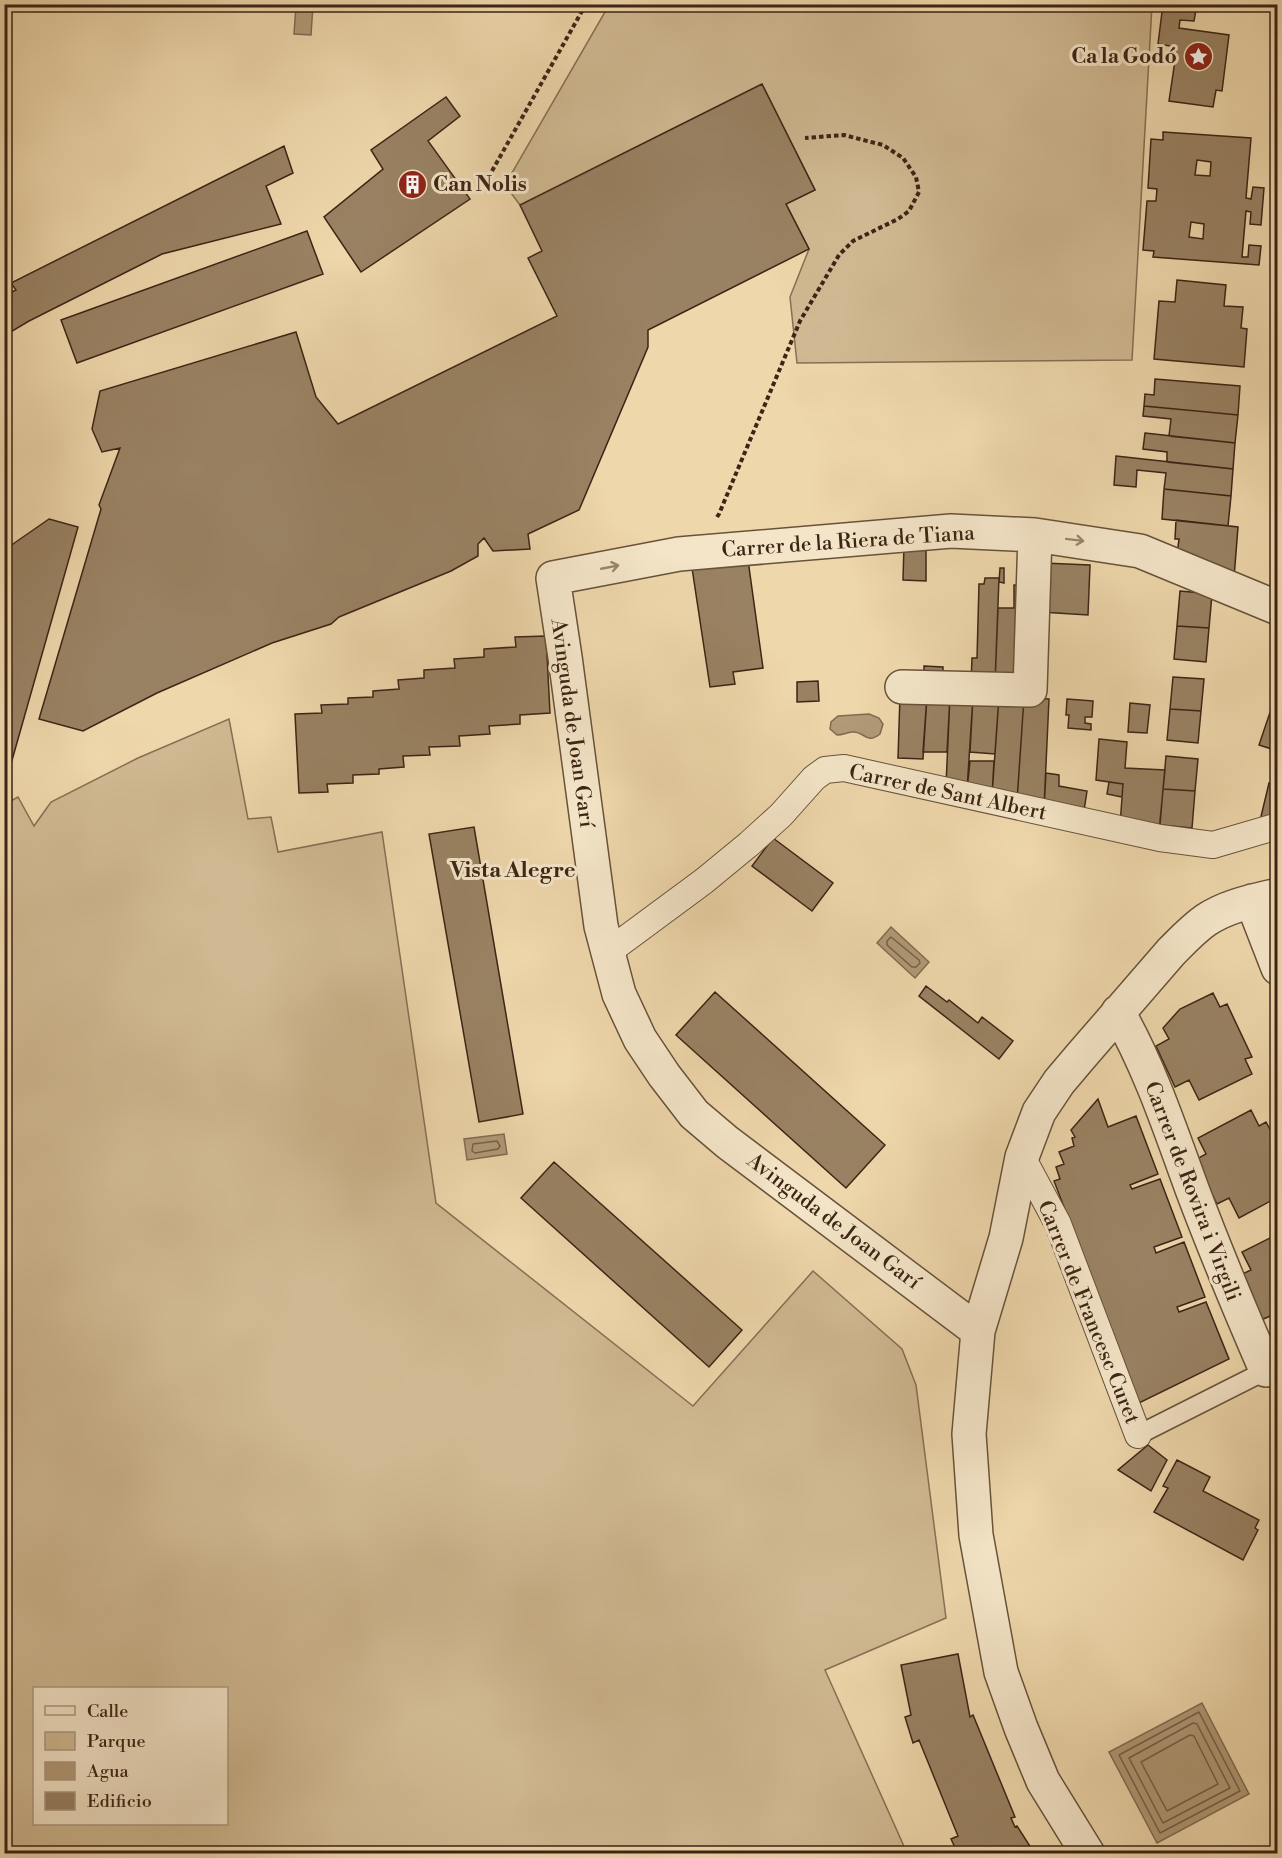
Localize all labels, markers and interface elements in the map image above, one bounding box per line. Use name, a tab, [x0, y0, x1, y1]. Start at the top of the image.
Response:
place icon: Ca la Godó	[1182, 40, 1214, 72]
place label: Ca la Godó	[1071, 44, 1177, 70]
building icon: Can Nolis	[396, 168, 428, 200]
place label: Can Nolis	[433, 172, 527, 198]
street label: Carrer de la Riera de Tiana	[721, 520, 976, 564]
one-way arrow	[1065, 535, 1085, 546]
one-way arrow	[600, 561, 619, 572]
street label: Avinguda de Joan Garí	[544, 616, 600, 830]
street label: Carrer de Sant Albert	[847, 759, 1050, 827]
district label: Vista Alegre	[449, 857, 576, 884]
street label: Carrer de Rovira i Virgili	[1138, 1078, 1246, 1305]
street label: Avinguda de Joan Garí	[741, 1147, 926, 1296]
street label: Carrer de Francesc Curet	[1031, 1197, 1145, 1428]
legend	[33, 1687, 228, 1825]
text: Calle	[87, 1700, 128, 1723]
text: Parque	[87, 1730, 146, 1753]
text: Agua	[86, 1760, 129, 1783]
text: Edificio	[87, 1790, 152, 1813]

